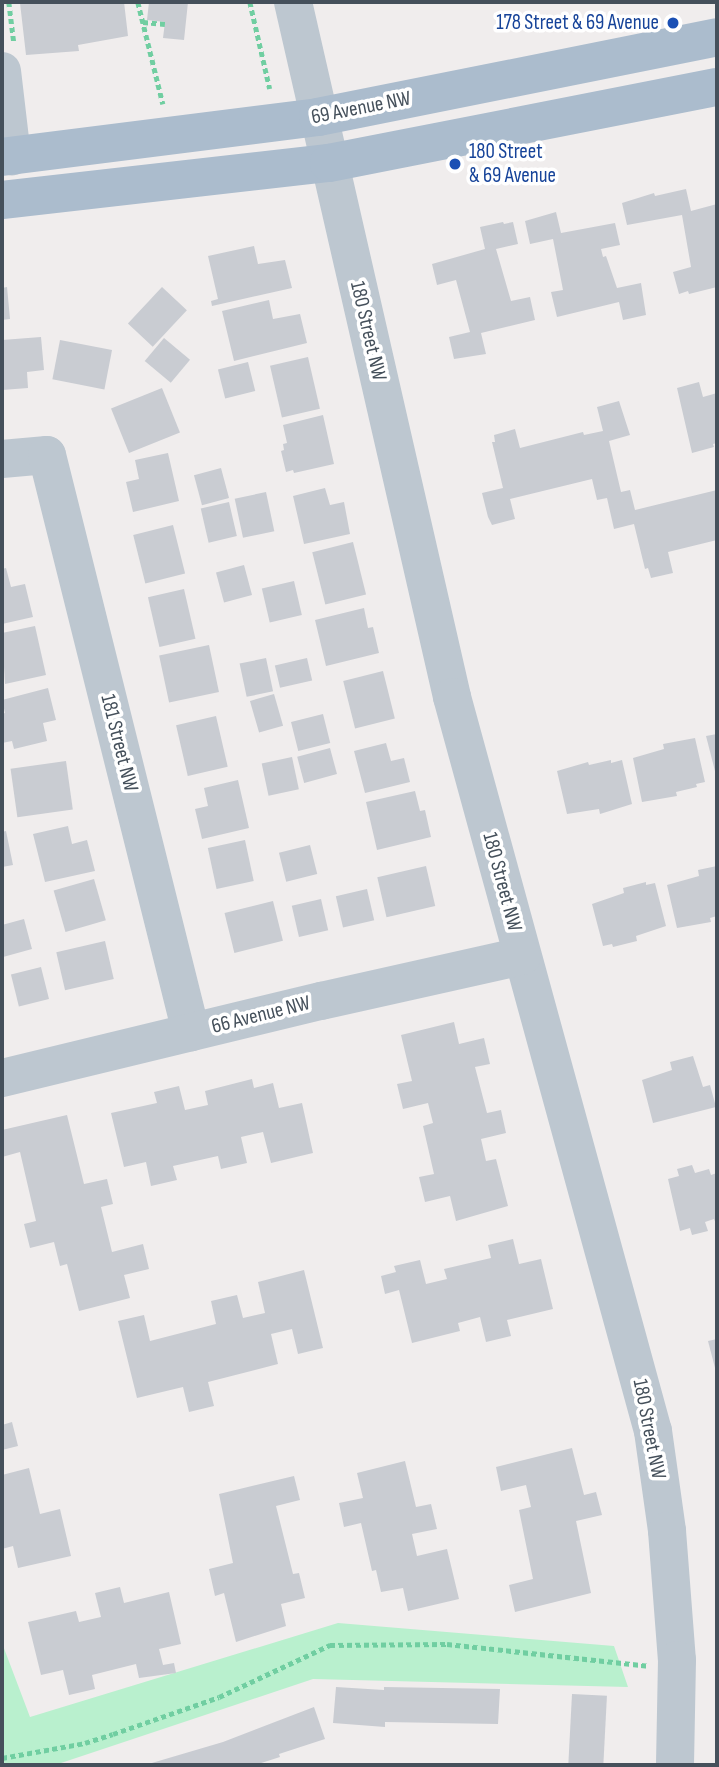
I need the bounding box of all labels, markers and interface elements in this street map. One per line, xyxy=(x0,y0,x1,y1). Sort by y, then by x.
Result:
place label: 178 Street & 69 Avenue xyxy=(496,10,659,36)
marker: 178 Street & 69 Avenue xyxy=(665,15,681,31)
street label: 69 Avenue NW xyxy=(309,86,413,130)
place label: 180 Street & 69 Avenue xyxy=(469,139,556,189)
marker: 180 Street & 69 Avenue xyxy=(447,156,463,172)
street label: 180 Street NW xyxy=(344,279,392,383)
street label: 181 Street NW xyxy=(95,692,143,794)
street label: 180 Street NW xyxy=(477,830,527,934)
street label: 66 Avenue NW xyxy=(209,991,313,1039)
street label: 180 Street NW xyxy=(627,1377,671,1481)

